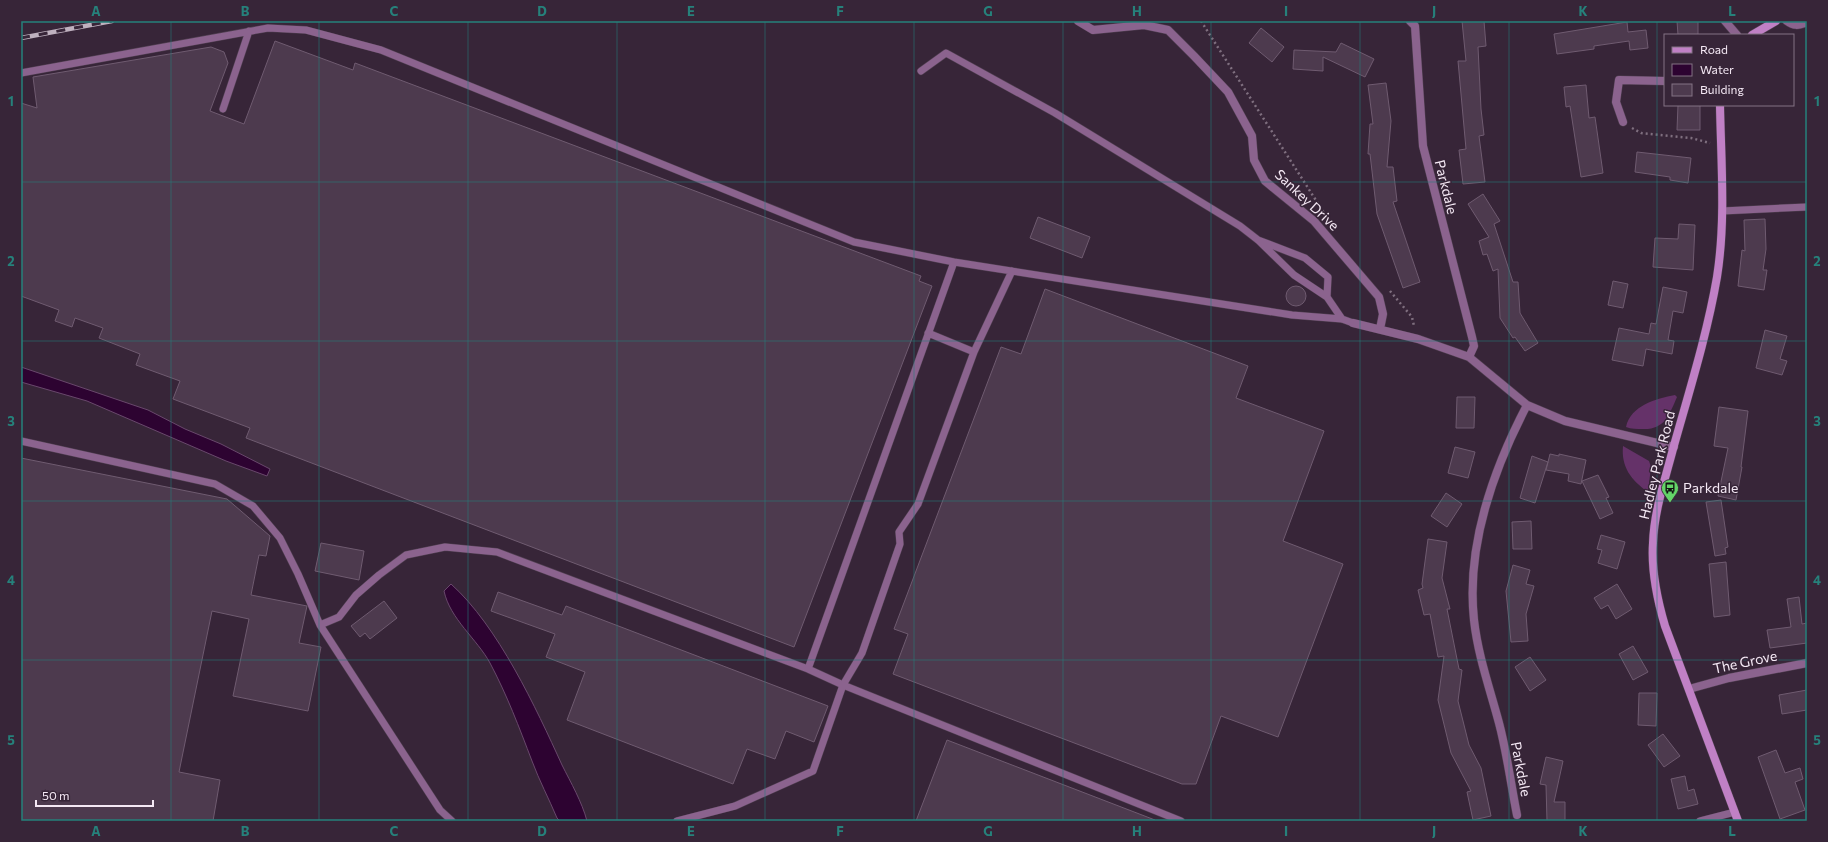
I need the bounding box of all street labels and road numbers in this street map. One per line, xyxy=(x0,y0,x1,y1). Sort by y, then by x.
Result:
street label: Parkdale xyxy=(1432,158,1461,216)
street label: Sankey Drive xyxy=(1272,166,1343,234)
street label: Hadley Park Road xyxy=(1635,409,1678,521)
street label: The Grove xyxy=(1711,646,1779,677)
street label: Parkdale xyxy=(1508,740,1535,798)

